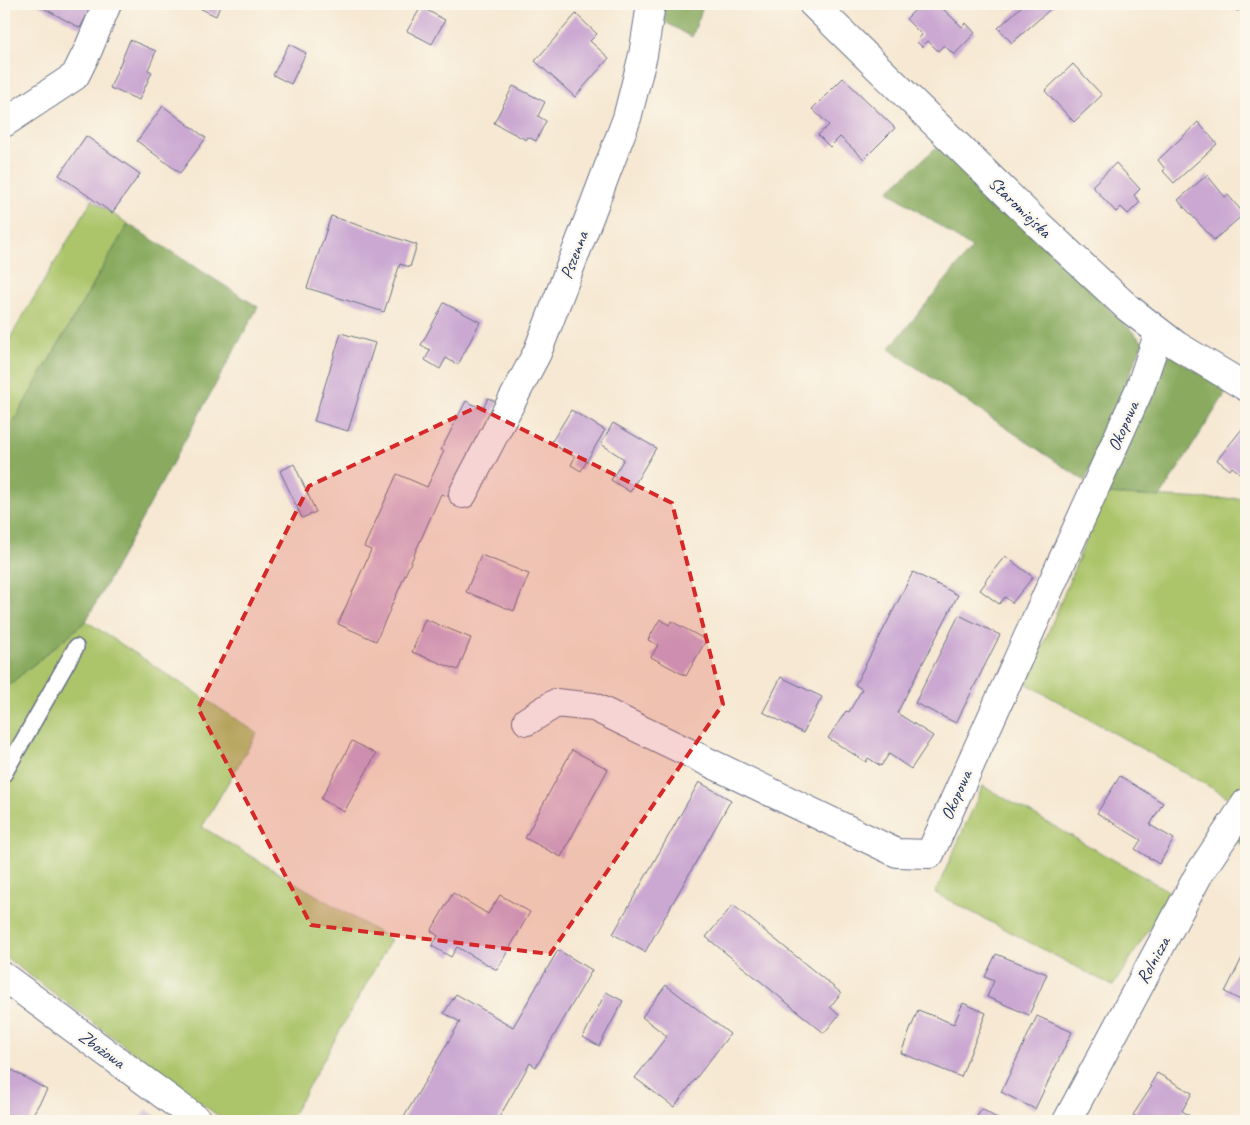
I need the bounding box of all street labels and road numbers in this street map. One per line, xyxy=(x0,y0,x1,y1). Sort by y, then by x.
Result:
street label: Staromiejska xyxy=(984,172,1057,243)
street label: Pszenna xyxy=(555,226,594,282)
street label: Okopowa xyxy=(1102,396,1144,454)
street label: Okopowa xyxy=(935,765,977,823)
street label: Rolnicza xyxy=(1131,931,1176,987)
street label: Zbożowa xyxy=(75,1025,131,1074)

